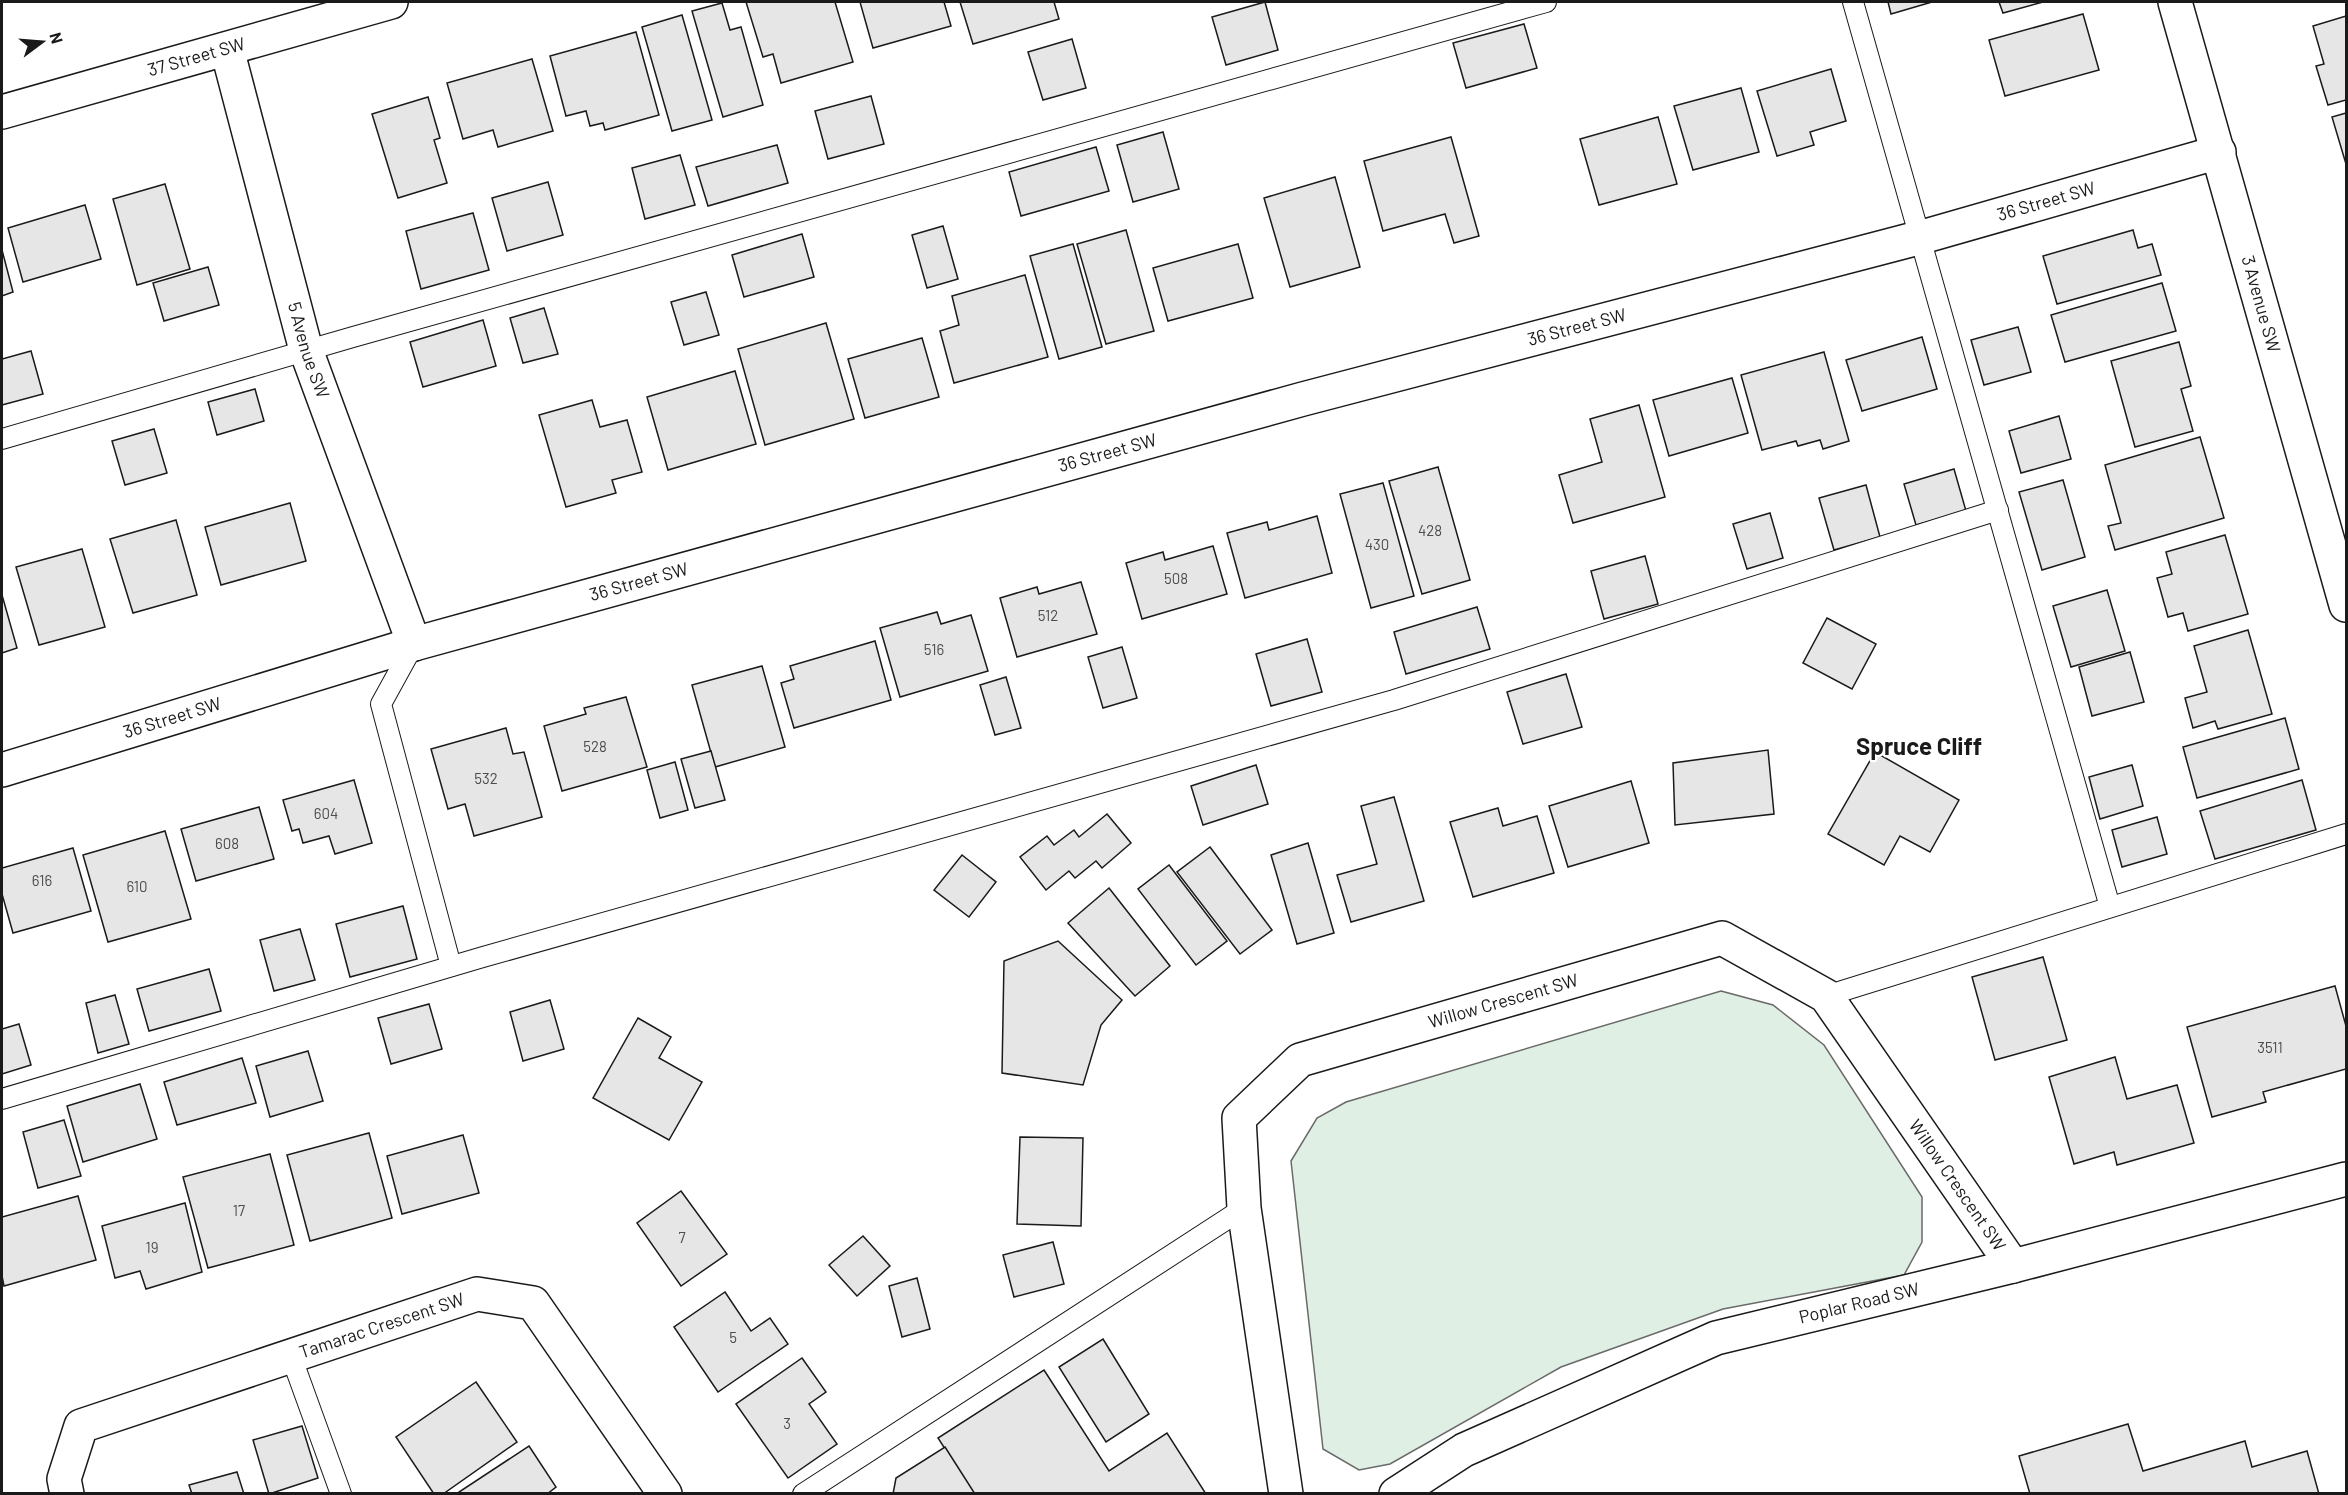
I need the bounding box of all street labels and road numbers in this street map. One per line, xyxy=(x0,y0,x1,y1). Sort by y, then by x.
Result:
street label: 37 Street SW xyxy=(145,32,248,80)
street label: 36 Street SW xyxy=(1994,176,2098,225)
street label: 3 Avenue SW xyxy=(2237,253,2286,355)
street label: 5 Avenue SW xyxy=(284,299,335,401)
street label: 36 Street SW xyxy=(1525,303,1628,350)
street label: 36 Street SW xyxy=(1055,428,1159,476)
street label: 36 Street SW xyxy=(587,557,690,605)
street label: 36 Street SW xyxy=(120,692,224,742)
street label: Willow Crescent SW xyxy=(1425,968,1581,1032)
street label: Willow Crescent SW xyxy=(1905,1115,2011,1255)
street label: Poplar Road SW xyxy=(1796,1277,1921,1328)
street label: Tamarac Crescent SW xyxy=(296,1287,467,1363)

